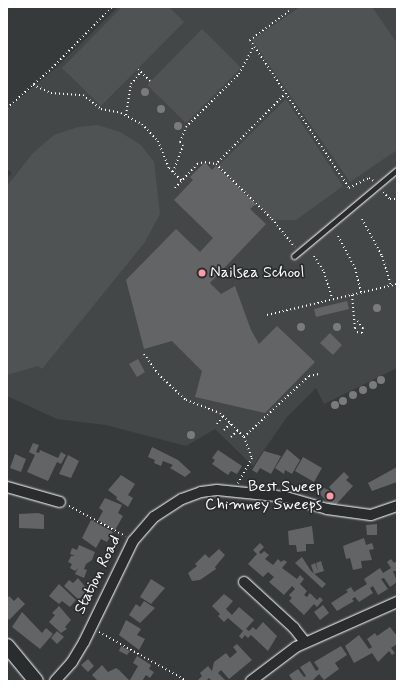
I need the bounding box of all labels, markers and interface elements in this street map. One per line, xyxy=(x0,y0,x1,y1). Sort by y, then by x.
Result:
place label: Nailsea School xyxy=(210,263,304,283)
marker: Nailsea School xyxy=(197,268,207,278)
place label: Best Sweep Chimney Sweeps xyxy=(206,477,322,515)
marker: Best Sweep Chimney Sweeps xyxy=(325,491,335,501)
street label: Station Road xyxy=(71,533,125,617)

